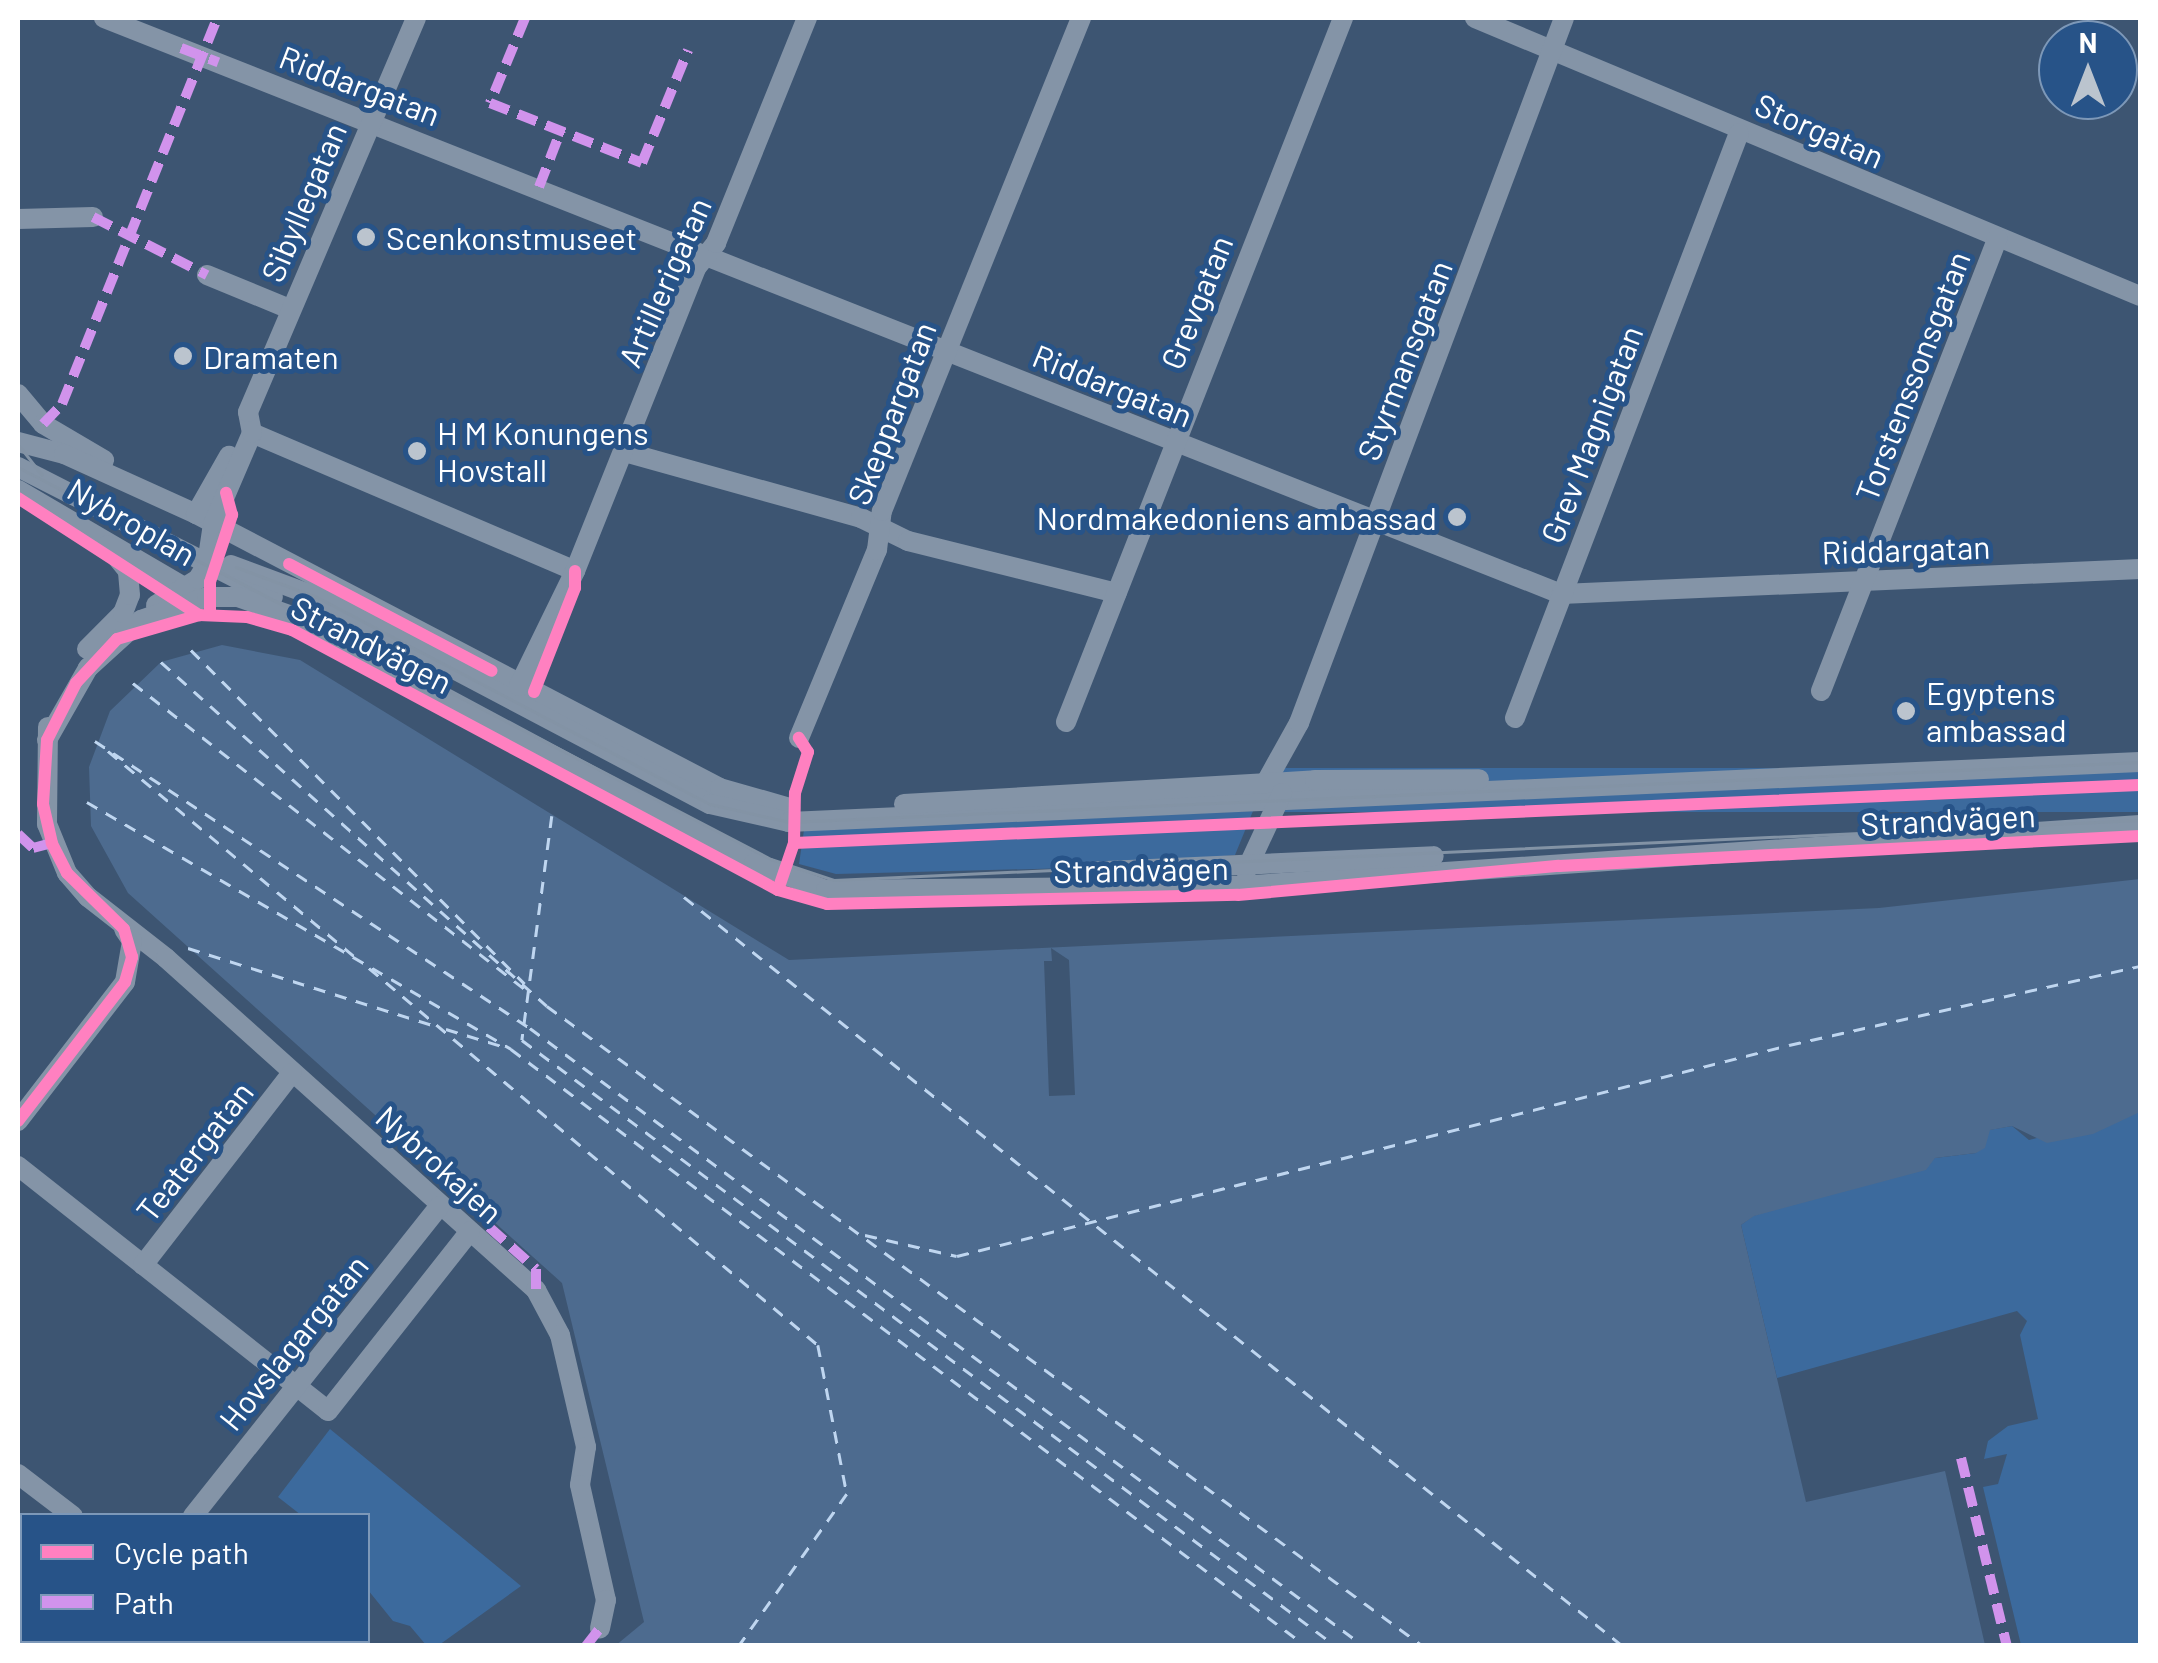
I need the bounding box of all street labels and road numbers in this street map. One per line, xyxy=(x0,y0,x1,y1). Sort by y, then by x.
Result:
street label: Riddargatan xyxy=(274,37,446,133)
street label: Storgatan xyxy=(1750,85,1890,175)
street label: Sibyllegatan xyxy=(252,117,354,287)
street label: Artillerigatan xyxy=(610,191,718,373)
street label: Grevgatan xyxy=(1152,230,1240,374)
street label: Torstenssonsgatan xyxy=(1847,246,1977,506)
street label: Styrmansgatan xyxy=(1348,255,1460,465)
street label: Skeppargatan xyxy=(839,316,943,510)
street label: Grev Magnigatan xyxy=(1532,320,1650,548)
street label: Riddargatan xyxy=(1028,336,1198,434)
street label: Nybroplan xyxy=(61,469,203,573)
street label: Riddargatan xyxy=(1821,527,1991,571)
street label: Strandvägen xyxy=(285,587,459,701)
street label: Strandvägen xyxy=(1859,795,2037,843)
street label: Strandvägen xyxy=(1053,848,1229,890)
street label: Teatergatan xyxy=(127,1073,261,1229)
street label: Nybrokajen xyxy=(369,1097,511,1231)
street label: Hovslagargatan xyxy=(211,1247,375,1437)

